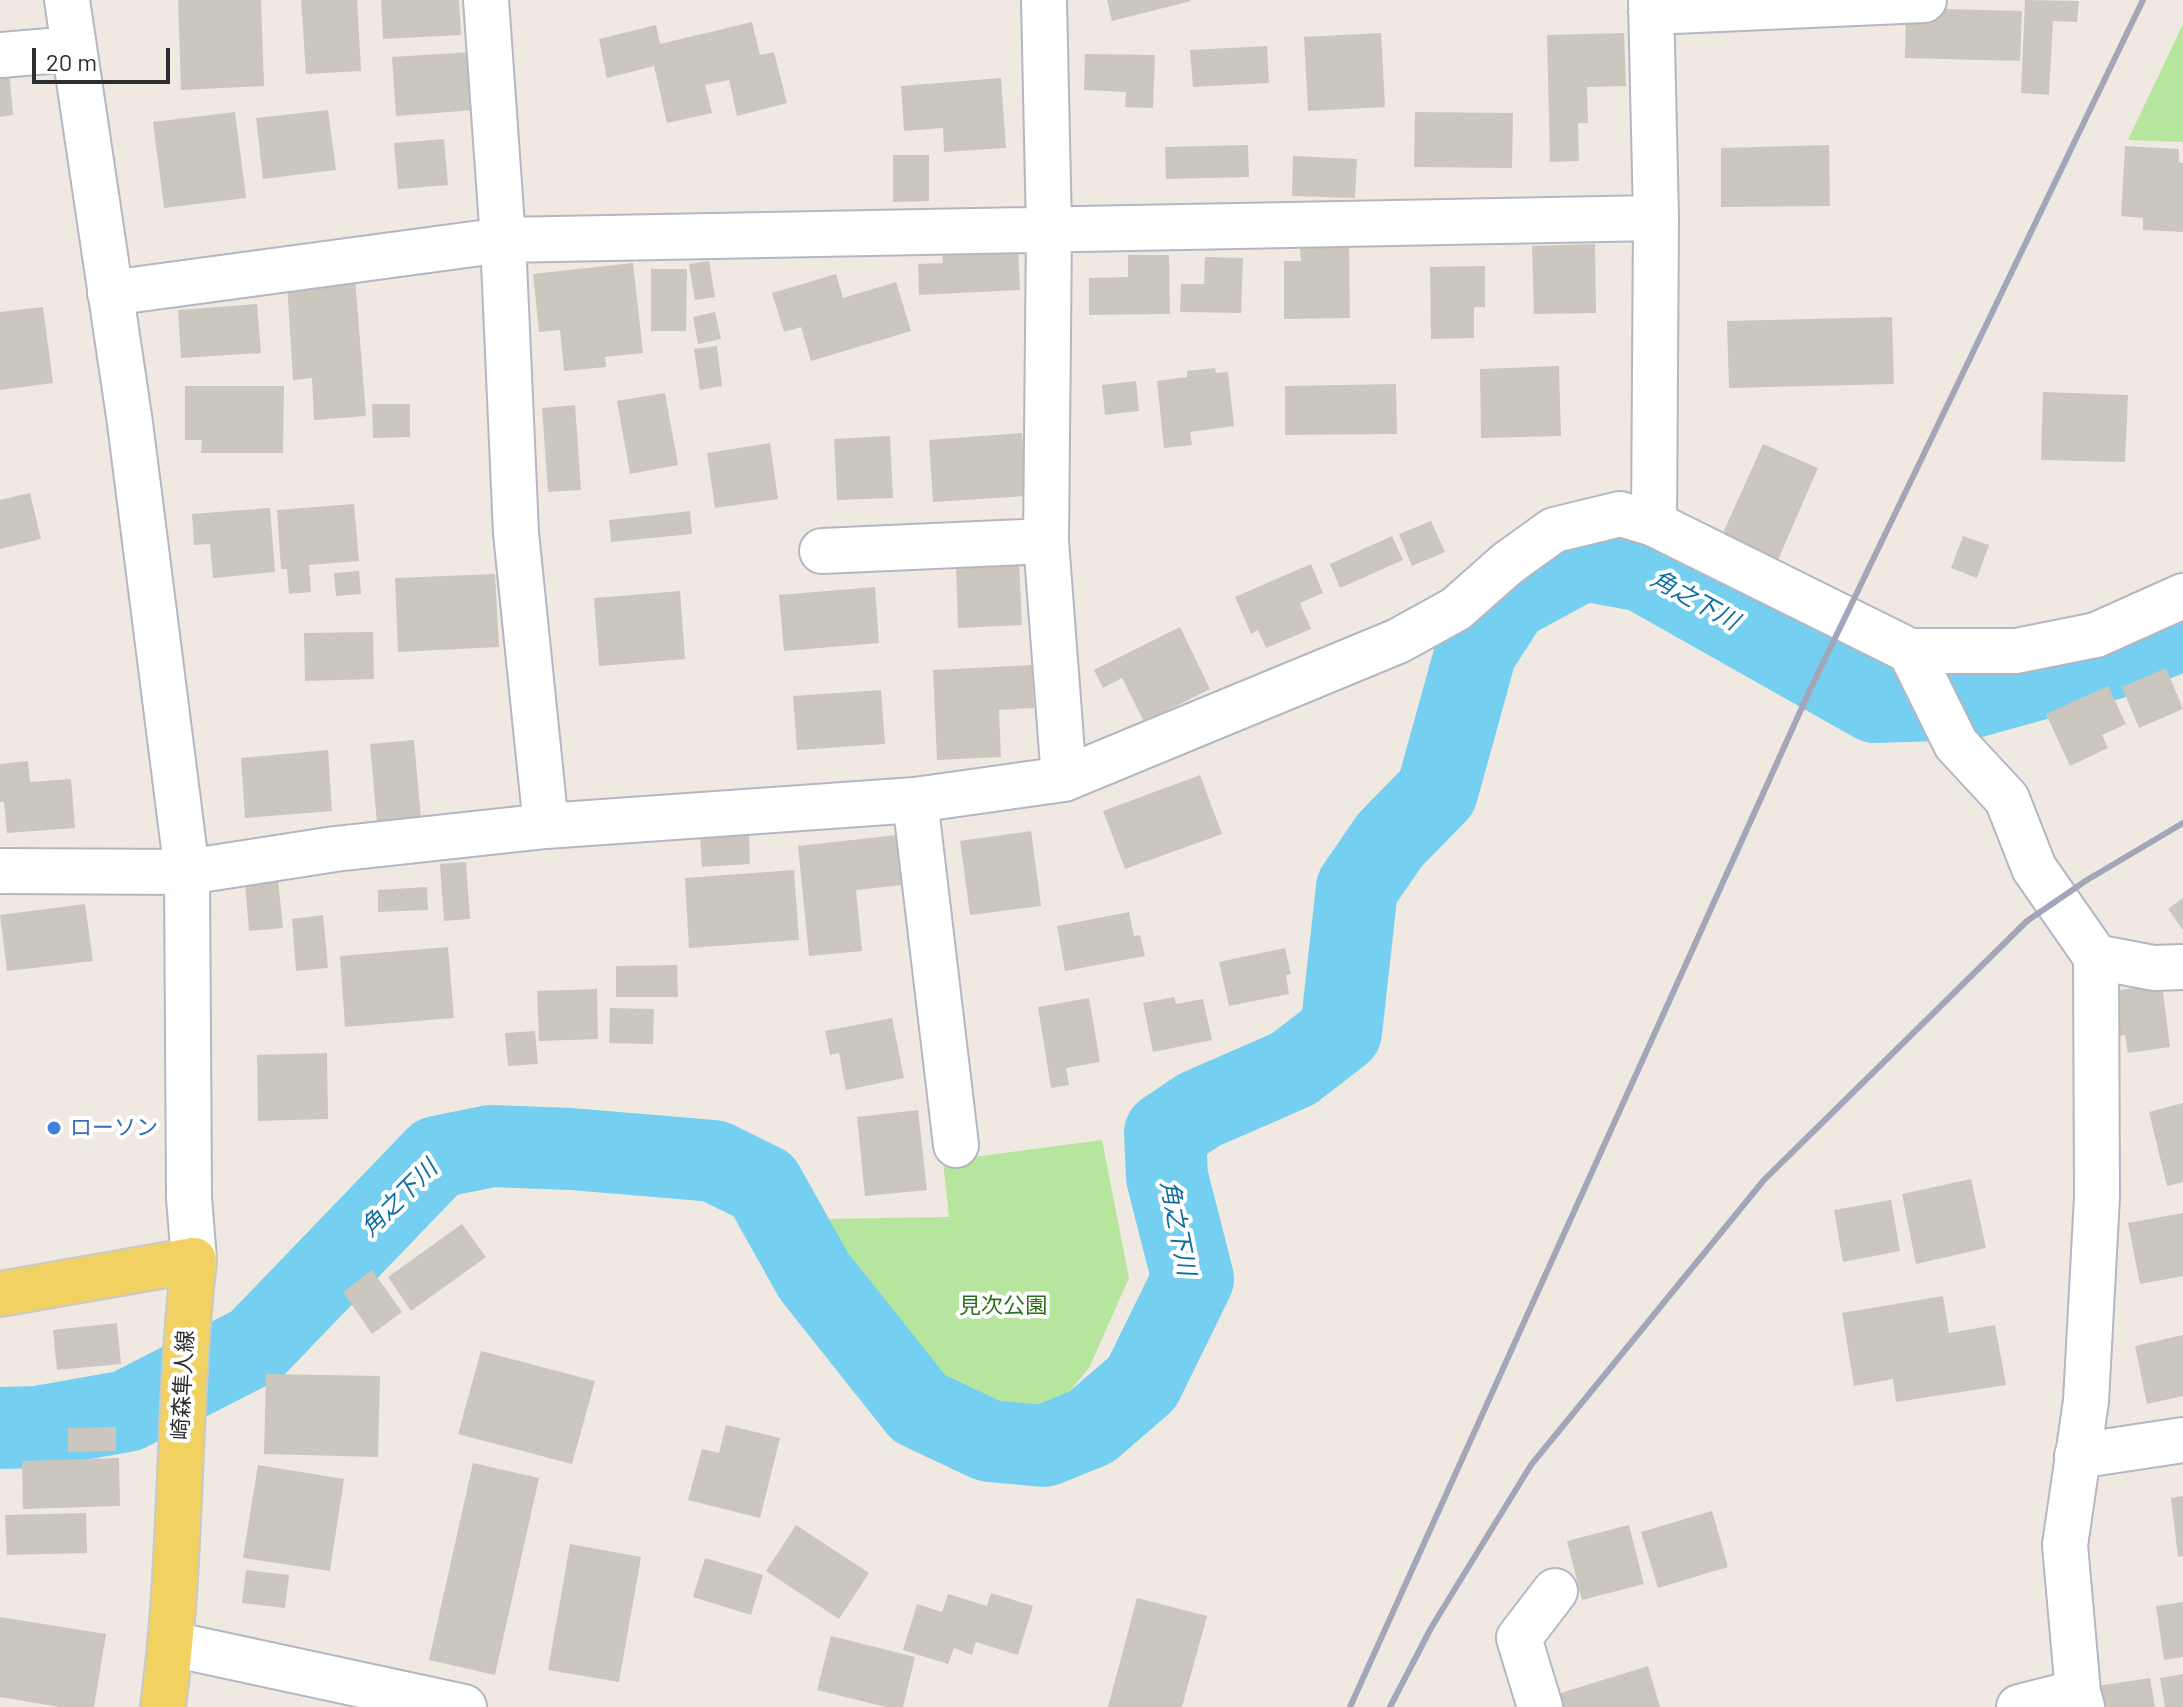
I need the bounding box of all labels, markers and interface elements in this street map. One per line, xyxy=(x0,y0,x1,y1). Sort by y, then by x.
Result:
scale bar xyxy=(36,32,174,82)
text: 20 m xyxy=(46,47,97,76)
water label: 角之下川 xyxy=(1646,564,1744,636)
place label: ローソン xyxy=(70,1115,158,1141)
marker: ローソン xyxy=(45,1119,63,1137)
water label: 角之下川 xyxy=(355,1154,443,1242)
water label: 角之下川 xyxy=(1155,1178,1201,1278)
park label: 見次公園 xyxy=(959,1293,1047,1319)
street label: 崎森隼人線 xyxy=(167,1329,199,1441)

